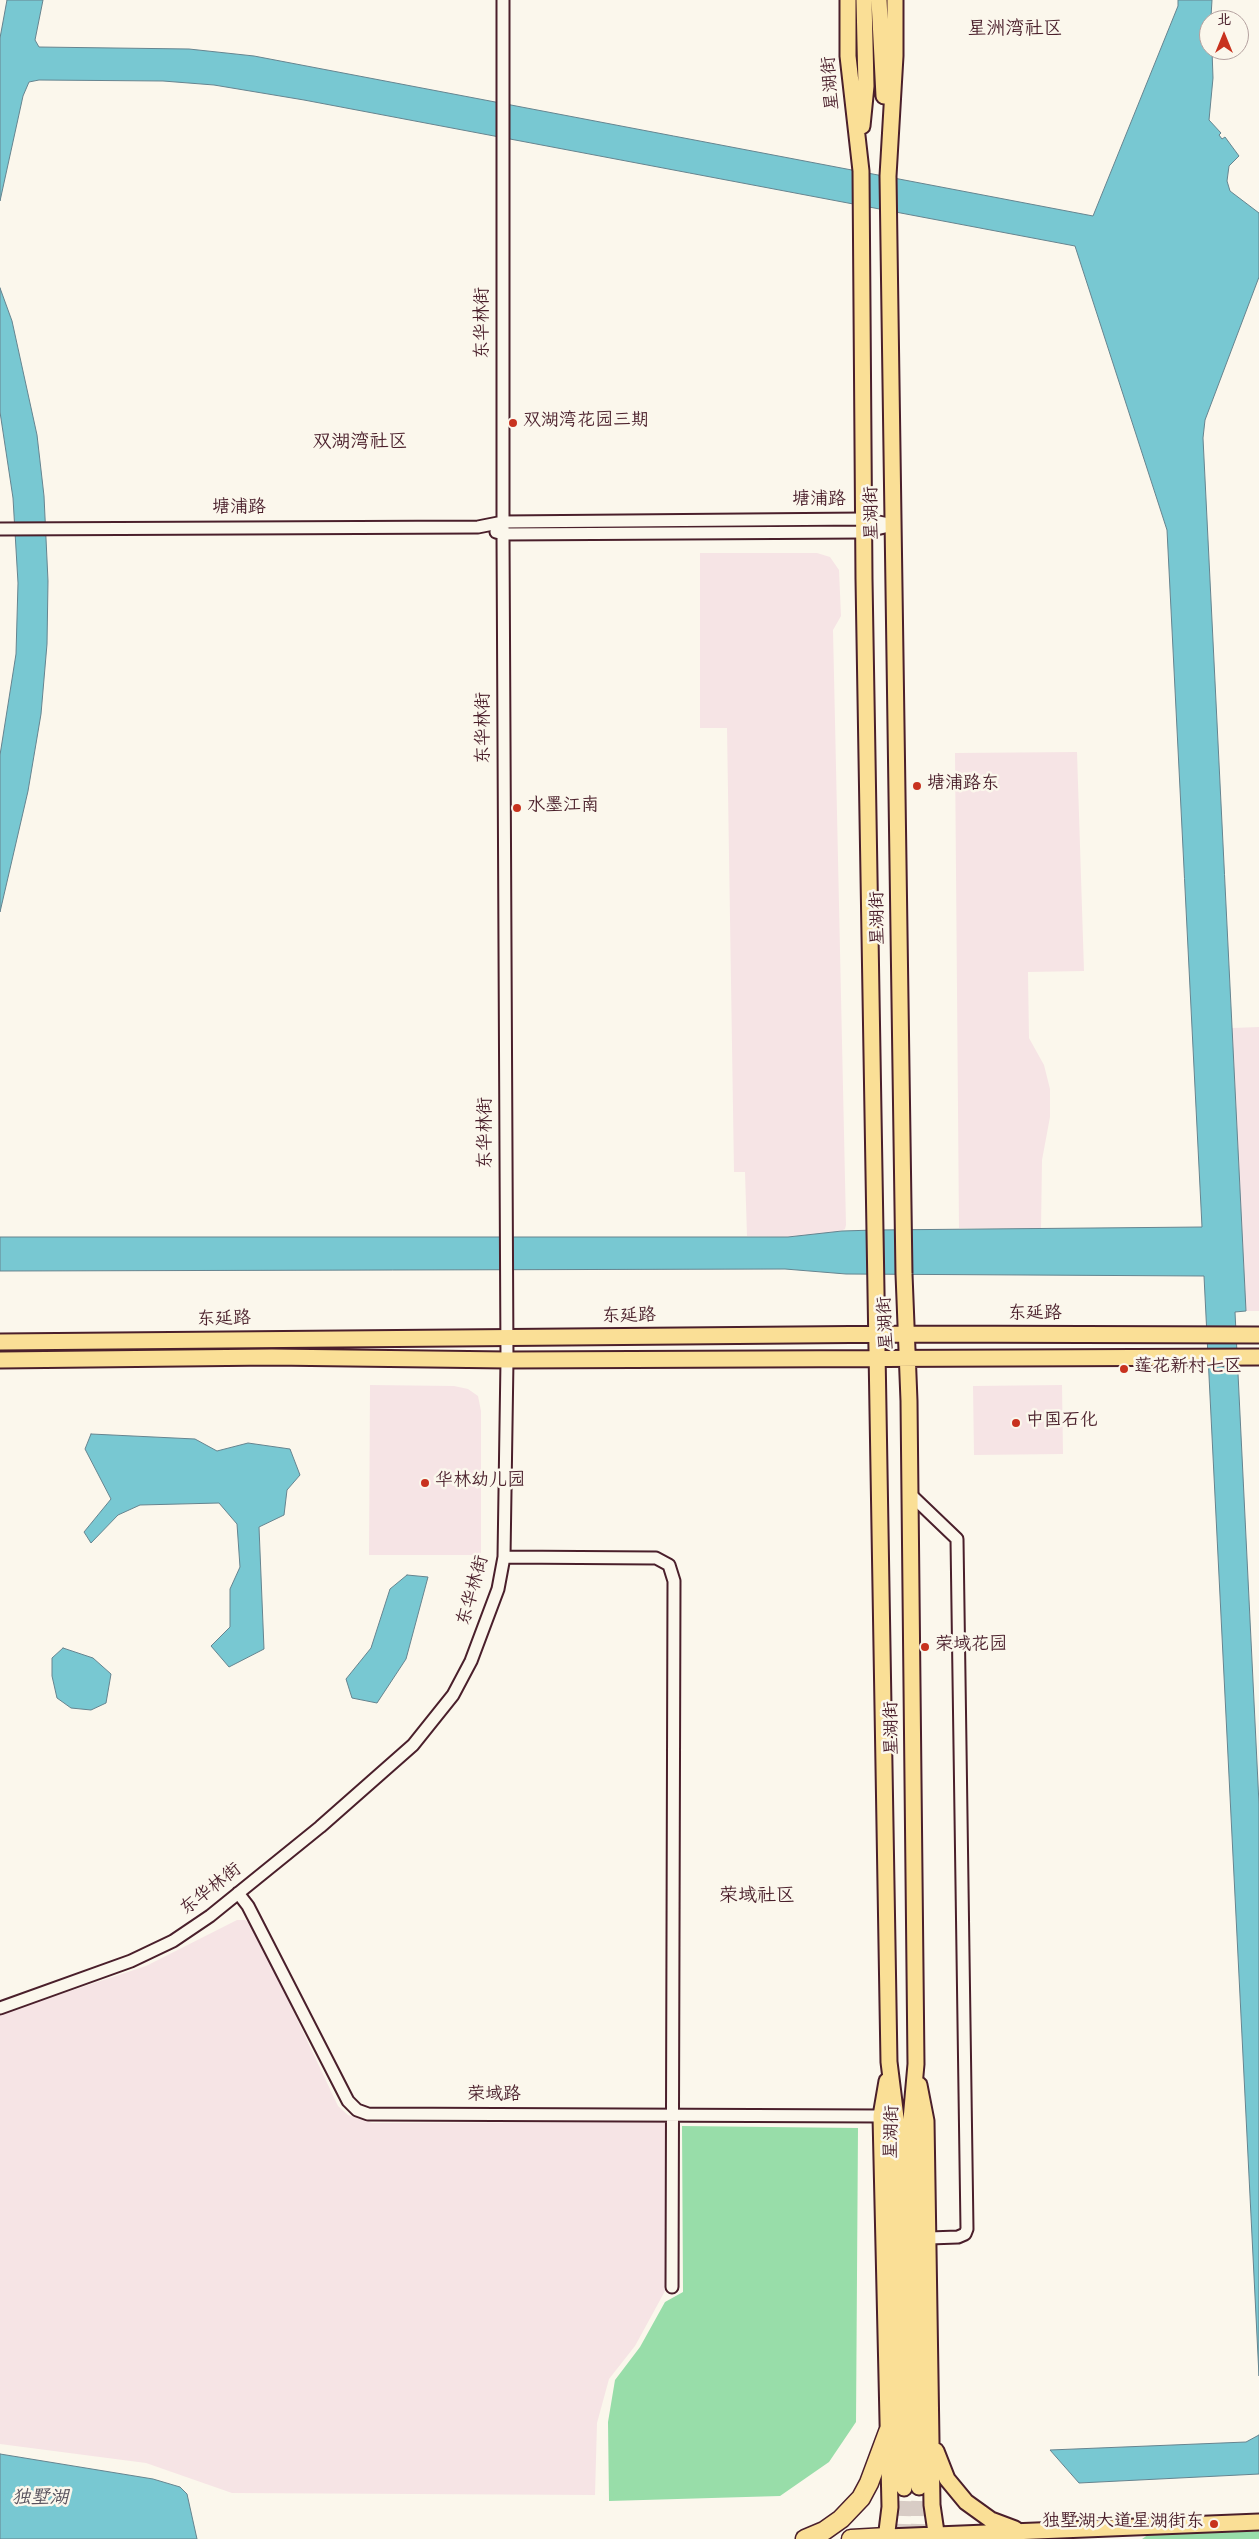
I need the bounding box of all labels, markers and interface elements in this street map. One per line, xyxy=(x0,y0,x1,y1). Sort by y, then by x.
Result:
north arrow xyxy=(1199,10,1249,60)
text: 北 xyxy=(1217,11,1231,31)
district label: 星洲湾社区 xyxy=(968,20,1062,42)
street label: 星湖街 xyxy=(820,55,846,111)
street label: 东华林街 xyxy=(474,287,496,359)
place label: 双湖湾花园三期 xyxy=(523,412,649,434)
marker: 双湖湾花园三期 xyxy=(507,417,519,429)
district label: 双湖湾社区 xyxy=(313,433,407,455)
street label: 星湖街 xyxy=(863,486,885,540)
street label: 塘浦路 xyxy=(792,491,846,513)
street label: 塘浦路 xyxy=(212,499,266,521)
street label: 东华林街 xyxy=(475,692,497,764)
place label: 塘浦路东 xyxy=(927,775,999,797)
marker: 塘浦路东 xyxy=(911,780,923,792)
place label: 水墨江南 xyxy=(527,797,599,819)
marker: 水墨江南 xyxy=(511,802,523,814)
street label: 星湖街 xyxy=(869,891,891,945)
street label: 东华林街 xyxy=(477,1097,499,1169)
street label: 星湖街 xyxy=(876,1295,900,1351)
street label: 东延路 xyxy=(1008,1305,1062,1327)
street label: 东延路 xyxy=(602,1307,656,1329)
street label: 东延路 xyxy=(197,1310,251,1332)
place label: 莲花新村七区 xyxy=(1134,1358,1242,1380)
marker: 莲花新村七区 xyxy=(1118,1363,1130,1375)
place label: 中国石化 xyxy=(1026,1412,1098,1434)
marker: 中国石化 xyxy=(1010,1417,1022,1429)
place label: 华林幼儿园 xyxy=(435,1472,525,1494)
marker: 华林幼儿园 xyxy=(419,1477,431,1489)
street label: 东华林街 xyxy=(455,1553,495,1629)
place label: 荣域花园 xyxy=(935,1636,1007,1658)
marker: 荣域花园 xyxy=(919,1641,931,1653)
street label: 星湖街 xyxy=(883,1701,905,1755)
street label: 东华林街 xyxy=(177,1860,247,1922)
district label: 荣域社区 xyxy=(719,1887,795,1909)
street label: 荣域路 xyxy=(467,2086,521,2108)
street label: 星湖街 xyxy=(883,2105,905,2159)
water label: 独墅湖 xyxy=(12,2489,68,2511)
place label: 独墅湖大道星湖街东 xyxy=(1042,2513,1204,2535)
marker: 独墅湖大道星湖街东 xyxy=(1208,2518,1220,2530)

